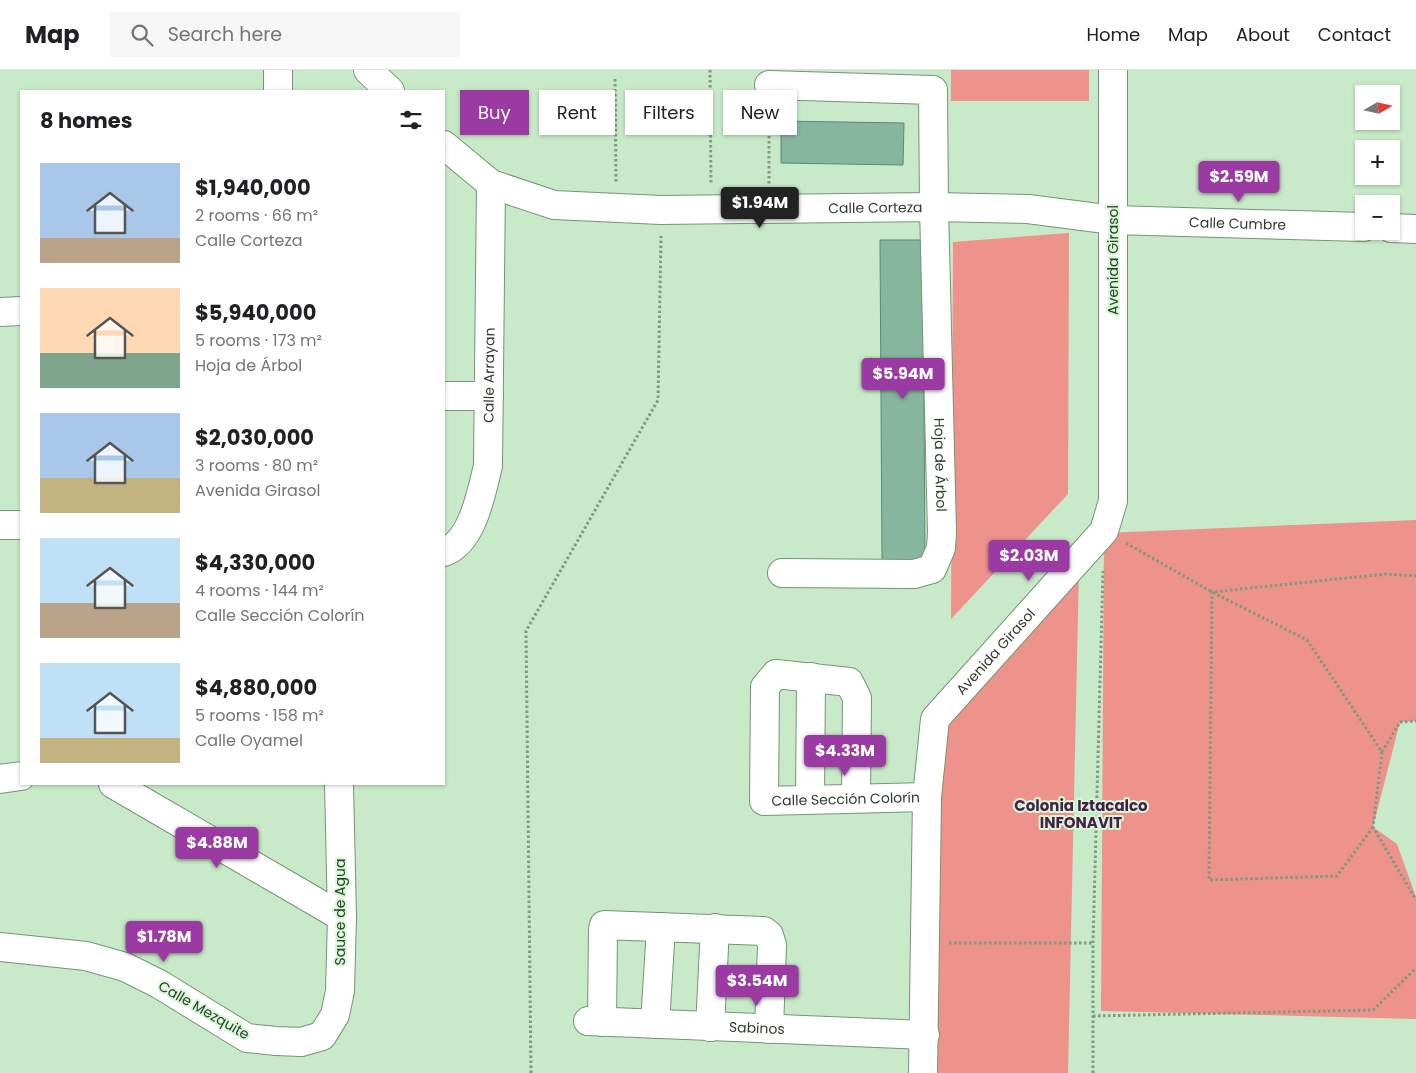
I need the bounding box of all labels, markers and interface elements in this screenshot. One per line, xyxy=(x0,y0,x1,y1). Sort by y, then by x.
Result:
search box xyxy=(110,12,460,57)
text: Map xyxy=(25,18,80,51)
icon: search xyxy=(128,21,156,49)
text: Search here xyxy=(168,21,282,48)
text: Home xyxy=(1086,22,1140,47)
text: Map xyxy=(1168,22,1208,47)
text: About xyxy=(1236,22,1290,47)
text: Contact xyxy=(1318,22,1391,47)
north arrow xyxy=(1355,85,1400,130)
map controls xyxy=(1355,85,1400,240)
chip: Buy xyxy=(460,90,529,135)
chip: Rent xyxy=(539,90,615,135)
chip: Filters xyxy=(625,90,713,135)
chip: New xyxy=(723,90,797,135)
text: 8 homes xyxy=(40,106,132,135)
icon: filters xyxy=(397,106,425,134)
button: + xyxy=(1355,140,1400,185)
pin: $2.59M xyxy=(1198,160,1280,203)
text: $2.59M xyxy=(1209,165,1269,188)
text: $1,940,000 xyxy=(195,173,311,202)
icon: home xyxy=(80,183,140,243)
pin: $1.94M xyxy=(719,186,801,229)
text: $1.94M xyxy=(732,191,788,214)
button: − xyxy=(1355,195,1400,240)
street label: Calle Corteza xyxy=(828,197,923,218)
text: 2 rooms · 66 m² xyxy=(195,204,318,227)
street label: Avenida Girasol xyxy=(1103,205,1123,315)
street label: Calle Cumbre xyxy=(1189,212,1287,235)
text: Calle Corteza xyxy=(195,229,303,252)
text: $5,940,000 xyxy=(195,298,316,327)
icon: home xyxy=(80,308,140,368)
street label: Calle Arrayan xyxy=(478,327,499,423)
text: 5 rooms · 173 m² xyxy=(195,329,322,352)
text: Hoja de Árbol xyxy=(195,354,302,377)
pin: $5.94M xyxy=(862,358,944,400)
text: $5.94M xyxy=(873,362,933,385)
street label: Hoja de Árbol xyxy=(929,418,951,512)
text: $2,030,000 xyxy=(195,423,314,452)
icon: home xyxy=(80,433,140,493)
text: 3 rooms · 80 m² xyxy=(195,454,318,477)
text: Avenida Girasol xyxy=(195,479,320,502)
pin: $2.03M xyxy=(988,540,1070,582)
text: $2.03M xyxy=(1000,544,1058,567)
text: $4,330,000 xyxy=(195,548,315,577)
icon: home xyxy=(80,558,140,618)
text: 4 rooms · 144 m² xyxy=(195,579,324,602)
text: Calle Sección Colorín xyxy=(195,604,365,627)
street label: Avenida Girasol xyxy=(951,604,1040,699)
text: $4,880,000 xyxy=(195,673,317,702)
icon: home xyxy=(80,683,140,743)
text: 5 rooms · 158 m² xyxy=(195,704,324,727)
text: Calle Oyamel xyxy=(195,729,303,752)
pin: $4.33M xyxy=(804,734,886,777)
text: $4.33M xyxy=(815,739,875,762)
street label: Calle Sección Colorín xyxy=(771,787,920,811)
district label: Colonia Iztacalco INFONAVIT xyxy=(1014,795,1148,833)
pin: $4.88M xyxy=(176,826,258,869)
text: $4.88M xyxy=(186,831,248,854)
street label: Sauce de Agua xyxy=(330,859,350,965)
pin: $1.78M xyxy=(123,920,205,963)
text: $1.78M xyxy=(137,925,191,948)
pin: $3.54M xyxy=(716,964,798,1007)
text: $3.54M xyxy=(727,969,787,992)
street label: Calle Mezquite xyxy=(155,976,254,1044)
street label: Sabinos xyxy=(729,1017,785,1039)

